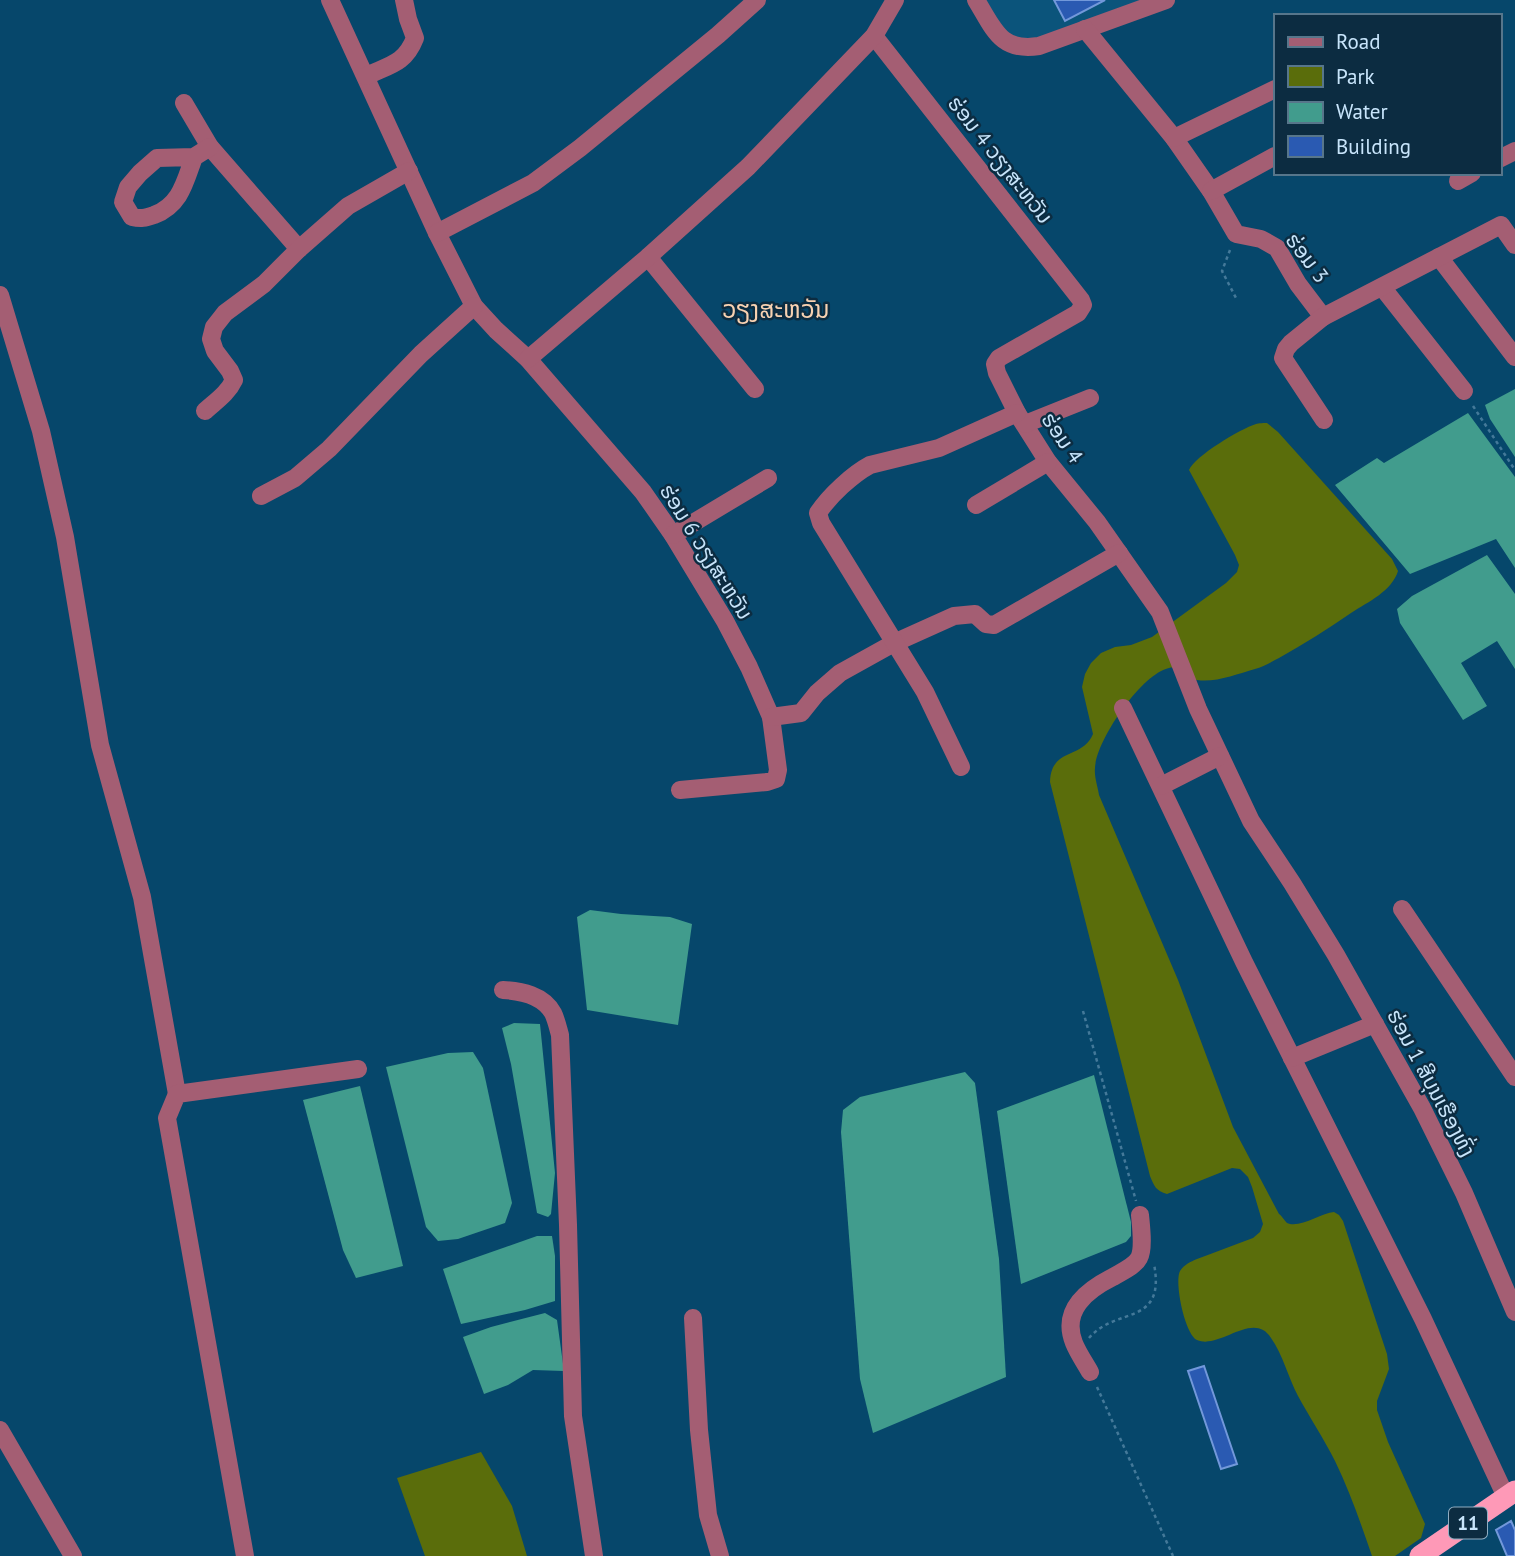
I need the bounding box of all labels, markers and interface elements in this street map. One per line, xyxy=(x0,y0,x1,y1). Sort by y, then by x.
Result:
legend xyxy=(1274,14,1501,175)
text: Road xyxy=(1336,28,1380,55)
text: Park xyxy=(1336,63,1375,90)
street label: ຮ່ອມ 4 ວຽງສະຫວັນ xyxy=(942,90,1059,229)
text: Water xyxy=(1336,98,1388,125)
text: Building xyxy=(1336,133,1411,160)
street label: ຮ່ອມ 3 xyxy=(1280,227,1335,288)
district label: ວຽງສະຫວັນ xyxy=(722,294,830,325)
street label: ຮ່ອມ 4 xyxy=(1036,407,1089,468)
street label: ຮ່ອມ 6 ວຽງສະຫວັນ xyxy=(654,479,759,625)
street label: ຮ່ອມ 1 ສີບຸນເຮືອງທົ່ງ xyxy=(1380,1004,1482,1162)
road number: 11 xyxy=(1449,1508,1487,1539)

